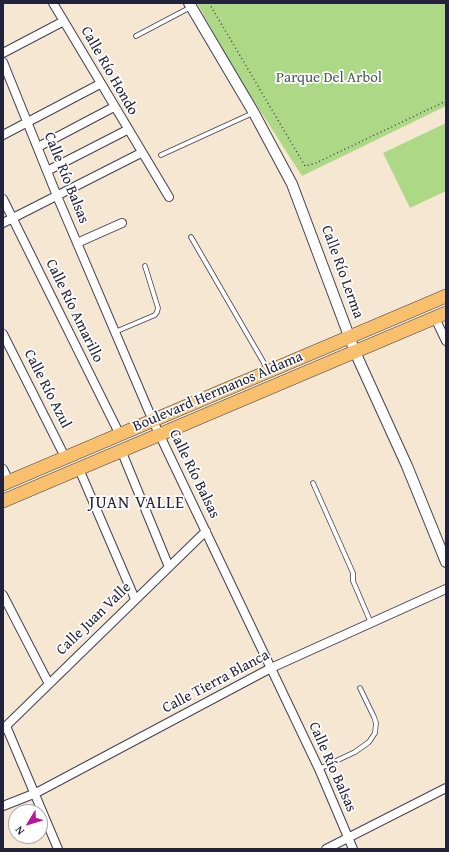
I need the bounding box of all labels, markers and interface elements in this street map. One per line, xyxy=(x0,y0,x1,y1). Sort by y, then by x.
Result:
street label: Calle Río Hondo xyxy=(76,23,142,119)
park label: Parque Del Arbol xyxy=(276,69,382,87)
street label: Calle Río Balsas xyxy=(40,130,92,226)
street label: Calle Río Lerma xyxy=(317,223,367,321)
street label: Calle Río Amarillo xyxy=(41,256,107,366)
street label: Calle Río Azul xyxy=(20,347,74,431)
street label: Boulevard Hermanos Aldama xyxy=(130,348,306,436)
street label: Calle Río Balsas xyxy=(165,427,223,521)
district label: JUAN VALLE xyxy=(89,494,185,514)
street label: Calle Juan Valle xyxy=(53,579,135,659)
street label: Calle Tierra Blanca xyxy=(160,646,272,718)
street label: Calle Río Balsas xyxy=(304,719,360,815)
north arrow xyxy=(8,804,48,844)
text: N xyxy=(11,823,28,839)

